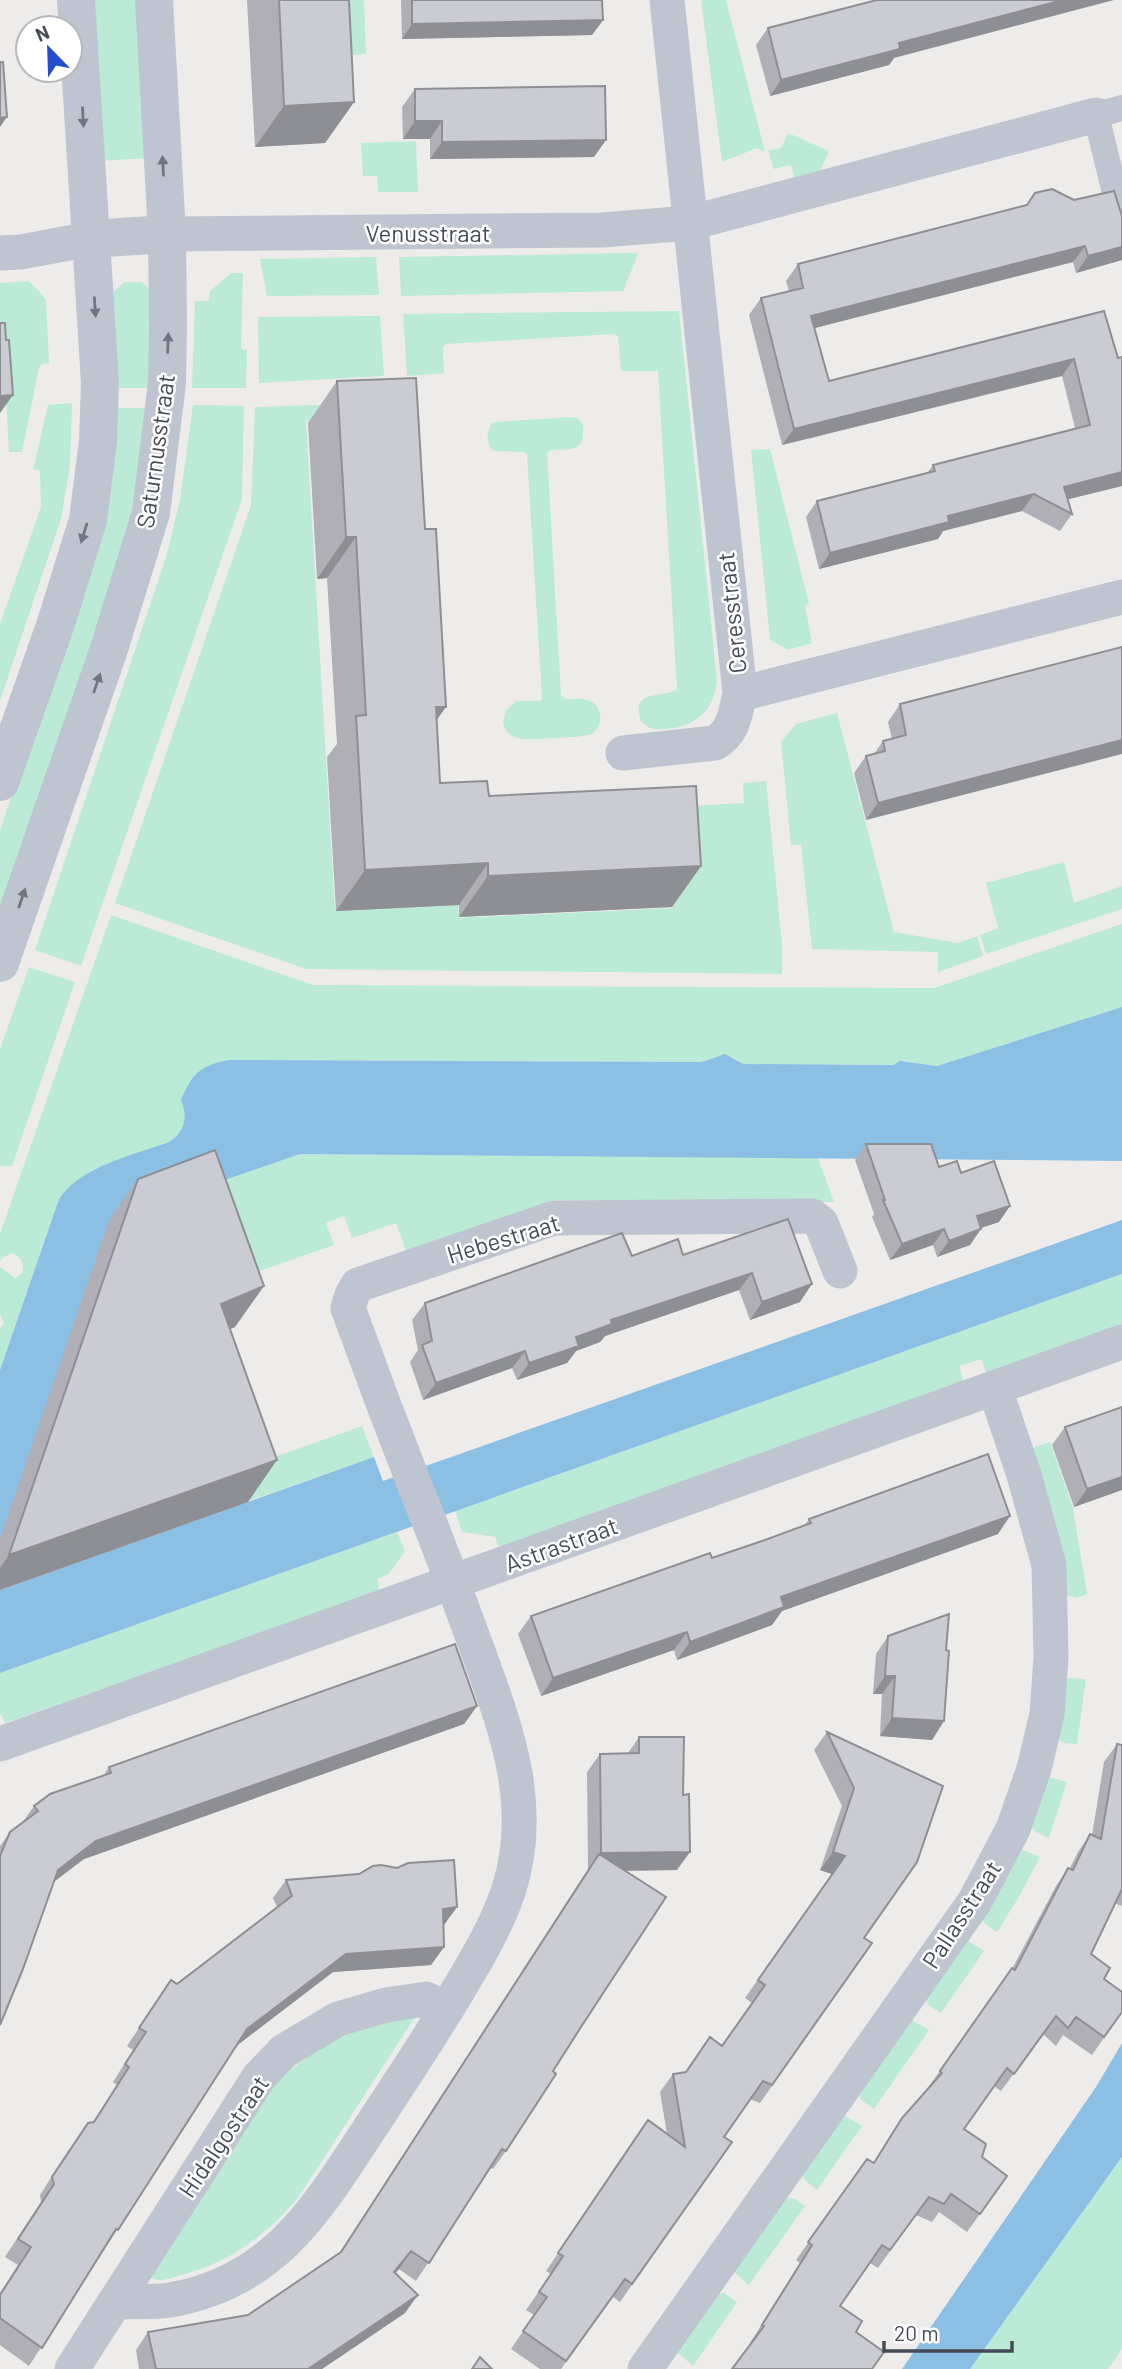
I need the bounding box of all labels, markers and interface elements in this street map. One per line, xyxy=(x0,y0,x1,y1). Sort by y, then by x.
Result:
north arrow xyxy=(14,14,84,84)
text: N xyxy=(32,20,52,46)
one-way arrow xyxy=(78,106,89,128)
one-way arrow xyxy=(157,154,168,176)
street label: Venusstraat xyxy=(366,218,490,247)
one-way arrow xyxy=(89,296,100,318)
one-way arrow xyxy=(162,331,173,353)
street label: Saturnusstraat xyxy=(130,372,180,530)
one-way arrow xyxy=(78,523,88,544)
street label: Ceresstraat xyxy=(710,551,752,675)
one-way arrow xyxy=(92,673,103,694)
one-way arrow xyxy=(17,888,28,909)
street label: Hebestraat xyxy=(443,1207,563,1269)
street label: Astrastraat xyxy=(501,1510,621,1578)
street label: Pallasstraat xyxy=(915,1855,1007,1973)
street label: Hidalgostraat xyxy=(172,2070,274,2202)
scale bar xyxy=(884,2310,1012,2354)
text: 20 m xyxy=(894,2320,939,2345)

